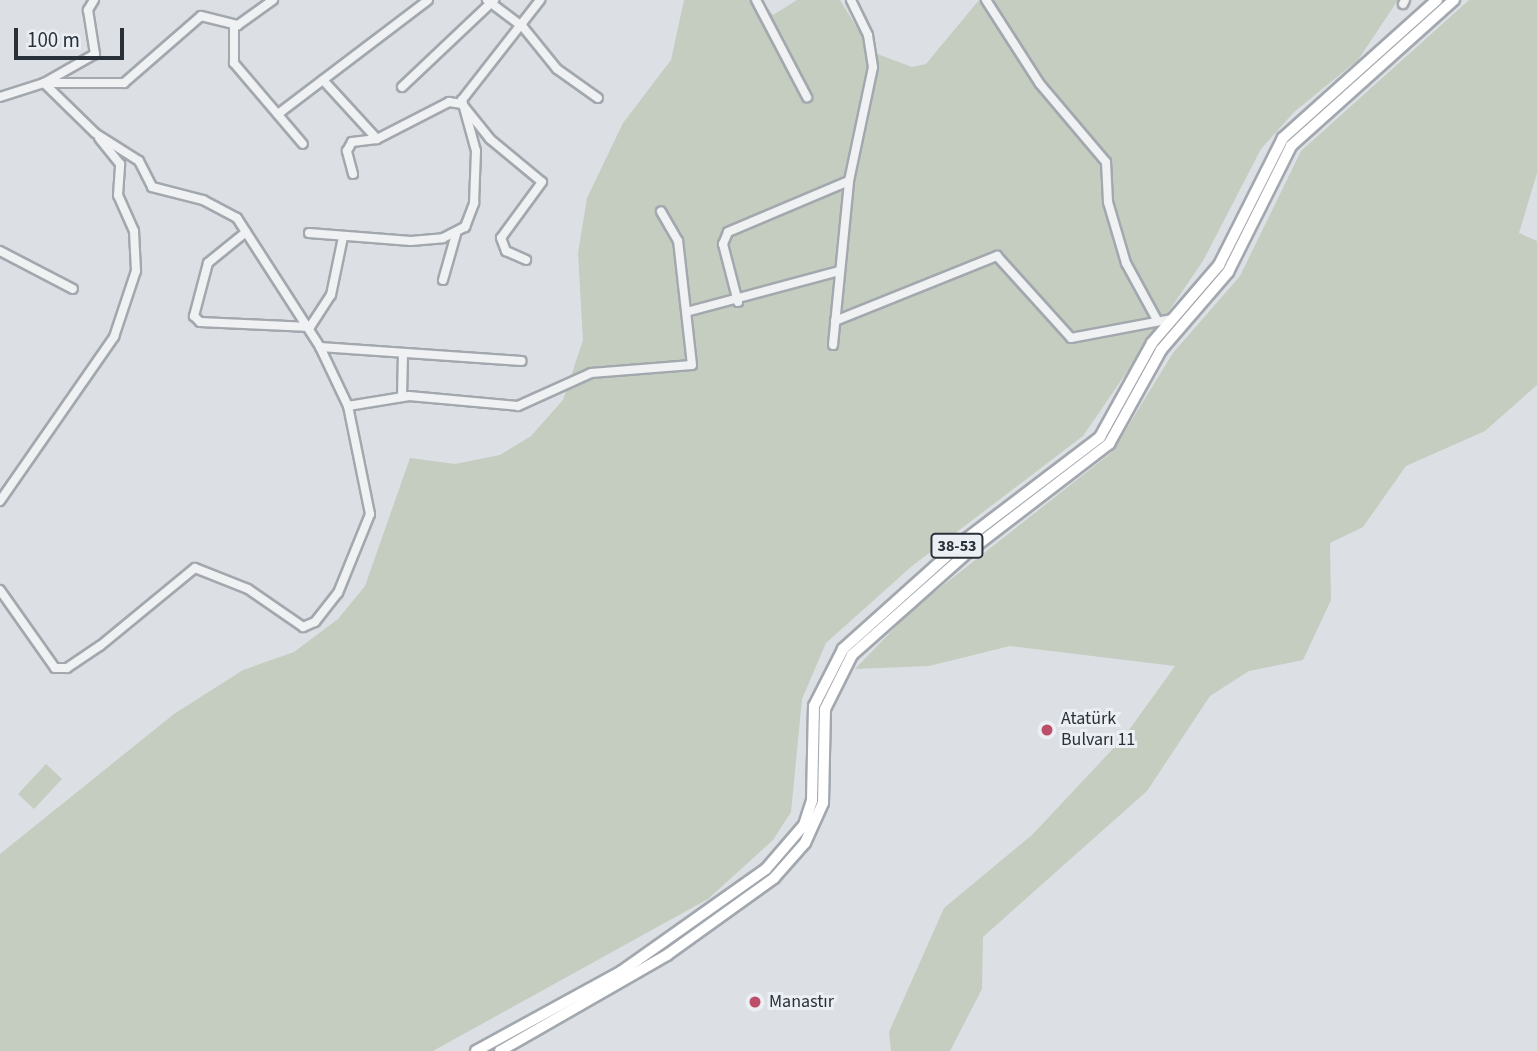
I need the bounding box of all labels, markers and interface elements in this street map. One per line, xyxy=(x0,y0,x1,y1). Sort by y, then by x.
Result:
scale bar xyxy=(18,14,128,58)
text: 100 m xyxy=(27,25,80,55)
road number: 38-53 xyxy=(929,534,985,558)
place label: Atatürk Bulvarı 11 xyxy=(1061,709,1135,752)
marker: Atatürk Bulvarı 11 xyxy=(1039,722,1055,738)
place label: Manastır xyxy=(769,991,834,1013)
marker: Manastır xyxy=(747,994,763,1010)

